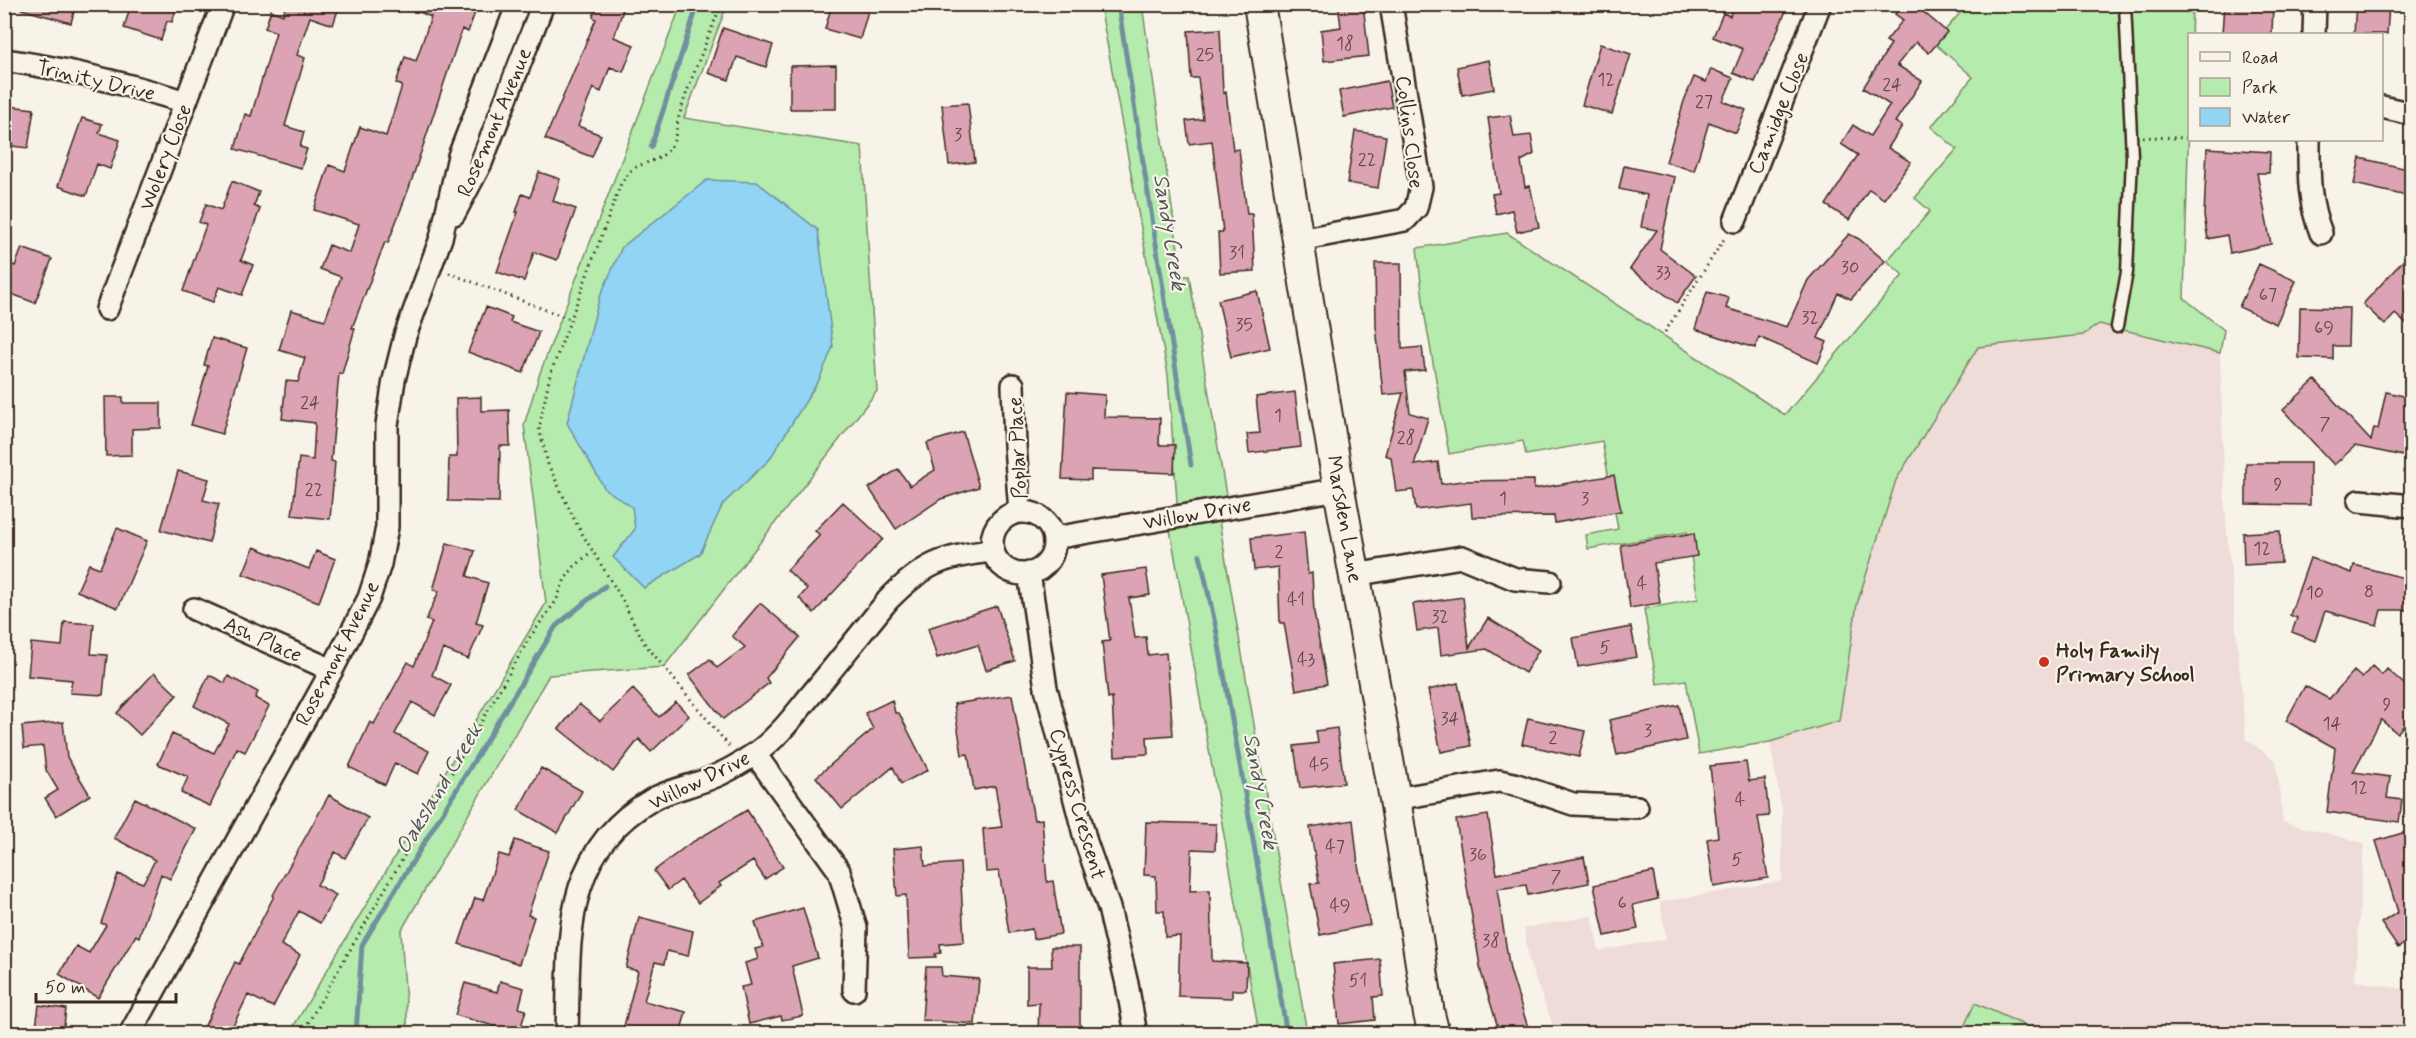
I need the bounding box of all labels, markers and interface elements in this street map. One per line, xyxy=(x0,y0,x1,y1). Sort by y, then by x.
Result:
house number: 18 xyxy=(1336,32,1354,56)
legend xyxy=(2188,33,2383,141)
house number: 25 xyxy=(1196,43,1214,67)
street label: Rosemont Avenue xyxy=(451,44,539,201)
text: Road xyxy=(2242,46,2278,70)
street label: Camidge Close xyxy=(1742,48,1816,179)
street label: Trinity Drive xyxy=(34,54,158,108)
house number: 12 xyxy=(1597,68,1615,92)
house number: 24 xyxy=(1882,73,1902,97)
street label: Collins Close xyxy=(1388,74,1430,190)
text: Park xyxy=(2242,76,2278,100)
house number: 27 xyxy=(1695,90,1713,114)
street label: Wolery Close xyxy=(133,100,199,215)
text: Water xyxy=(2242,106,2291,130)
house number: 3 xyxy=(954,123,962,147)
house number: 22 xyxy=(1358,148,1376,172)
water label: Sandy Creek xyxy=(1146,172,1192,294)
house number: 31 xyxy=(1229,241,1245,265)
house number: 30 xyxy=(1841,256,1859,280)
house number: 33 xyxy=(1655,261,1671,285)
house number: 67 xyxy=(2259,283,2277,307)
house number: 32 xyxy=(1801,306,1819,330)
house number: 35 xyxy=(1235,313,1253,337)
house number: 69 xyxy=(2314,316,2334,340)
house number: 24 xyxy=(300,391,320,415)
street label: Poplar Place xyxy=(1001,396,1035,500)
house number: 1 xyxy=(1274,404,1282,428)
house number: 7 xyxy=(2320,412,2331,436)
house number: 28 xyxy=(1397,426,1415,450)
street label: Marsden Lane xyxy=(1319,453,1369,585)
house number: 9 xyxy=(2274,473,2283,497)
house number: 22 xyxy=(305,478,323,502)
house number: 1 xyxy=(1499,487,1507,511)
house number: 3 xyxy=(1581,487,1589,511)
street label: Willow Drive xyxy=(1141,491,1253,537)
house number: 12 xyxy=(2253,537,2271,561)
house number: 2 xyxy=(1275,540,1284,564)
house number: 4 xyxy=(1637,572,1647,596)
street label: Rosemont Avenue xyxy=(289,576,387,731)
house number: 8 xyxy=(2364,580,2374,604)
house number: 10 xyxy=(2306,581,2324,605)
house number: 41 xyxy=(1287,588,1305,612)
house number: 32 xyxy=(1431,605,1449,629)
street label: Ash Place xyxy=(219,610,306,670)
house number: 5 xyxy=(1600,636,1611,660)
place label: Holy Family Primary School xyxy=(2056,637,2195,689)
house number: 43 xyxy=(1297,648,1315,672)
marker: Holy Family Primary School xyxy=(2037,655,2051,669)
house number: 9 xyxy=(2383,693,2392,717)
house number: 34 xyxy=(1440,707,1460,731)
house number: 14 xyxy=(2323,712,2342,736)
water label: Oaksland Creek xyxy=(390,717,491,860)
house number: 3 xyxy=(1644,719,1652,743)
street label: Cypress Crescent xyxy=(1042,725,1112,883)
house number: 2 xyxy=(1549,726,1558,750)
water label: Sandy Creek xyxy=(1236,731,1284,853)
street label: Willow Drive xyxy=(644,744,755,817)
house number: 45 xyxy=(1309,753,1329,777)
house number: 12 xyxy=(2350,776,2368,800)
house number: 4 xyxy=(1735,788,1745,812)
house number: 47 xyxy=(1325,835,1345,859)
house number: 36 xyxy=(1469,843,1487,867)
house number: 5 xyxy=(1732,848,1743,872)
house number: 7 xyxy=(1551,865,1562,889)
house number: 6 xyxy=(1617,891,1627,915)
house number: 49 xyxy=(1329,894,1351,918)
house number: 38 xyxy=(1482,929,1500,953)
scale bar xyxy=(36,966,176,1004)
house number: 51 xyxy=(1349,969,1367,993)
text: 50 m xyxy=(45,976,85,1000)

